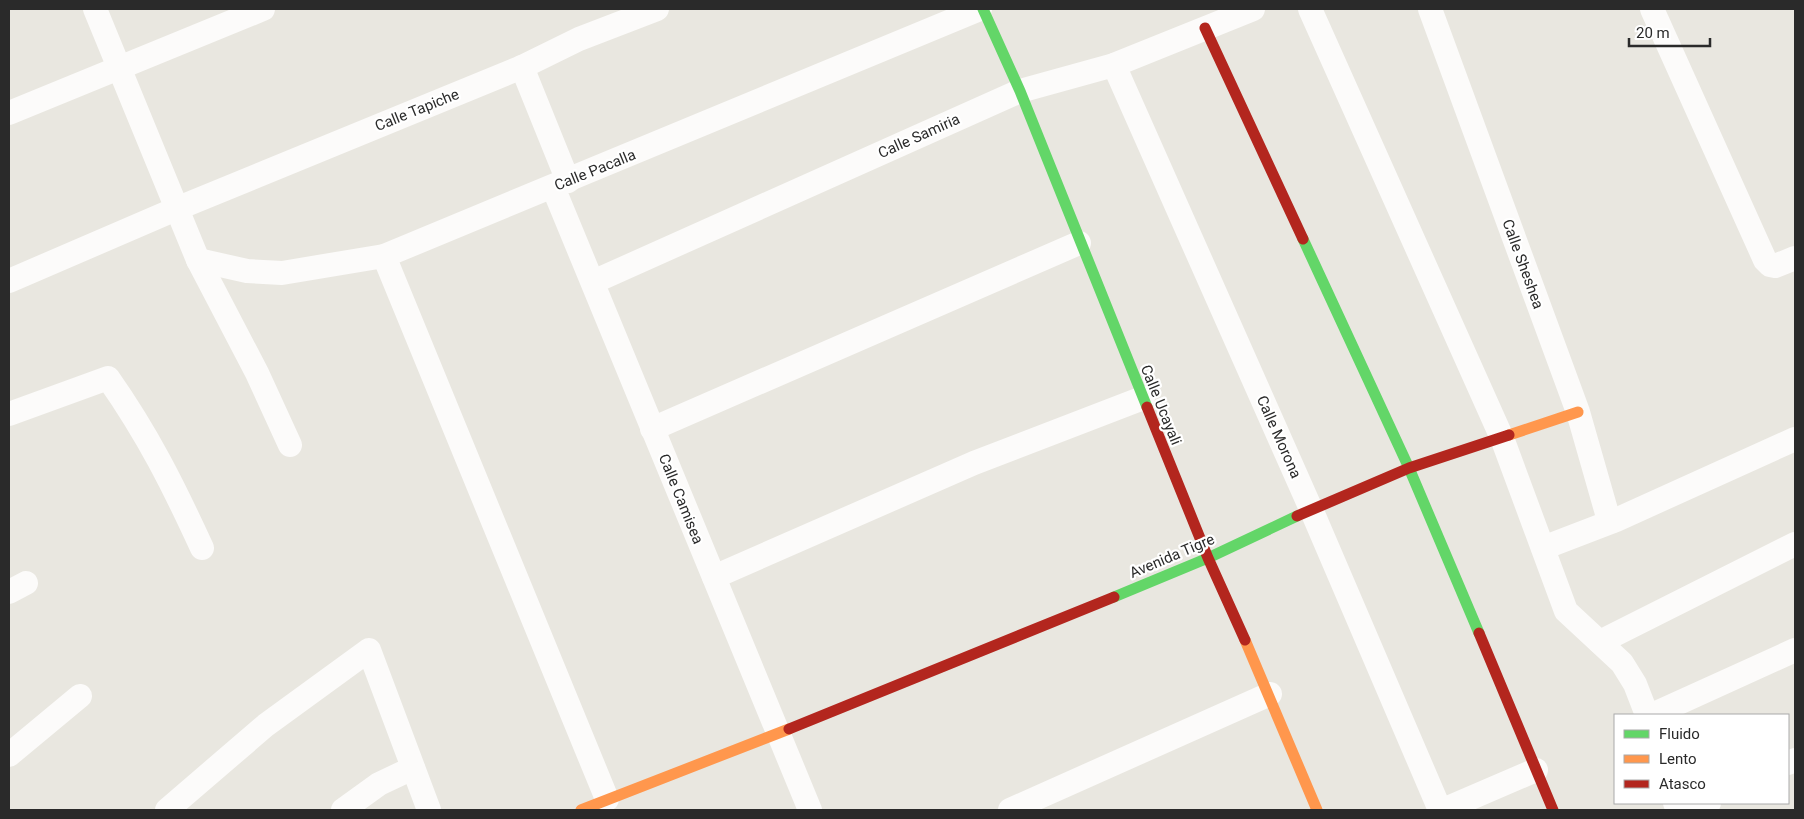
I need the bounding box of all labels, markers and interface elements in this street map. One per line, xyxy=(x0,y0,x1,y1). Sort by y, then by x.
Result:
scale bar xyxy=(1629,15,1710,47)
text: 20 m xyxy=(1636,24,1670,42)
street label: Calle Tapiche xyxy=(372,85,462,135)
street label: Calle Samiria xyxy=(875,110,963,162)
street label: Calle Pacalla xyxy=(552,146,638,194)
street label: Calle Sheshea xyxy=(1498,217,1548,311)
street label: Calle Ucayali xyxy=(1137,362,1185,448)
street label: Calle Morona xyxy=(1253,393,1305,481)
street label: Calle Camisea xyxy=(655,451,707,547)
street label: Avenida Tigre xyxy=(1127,530,1217,582)
legend xyxy=(1614,714,1789,804)
text: Fluido xyxy=(1659,725,1700,743)
text: Lento xyxy=(1659,750,1697,768)
text: Atasco xyxy=(1659,775,1706,793)

